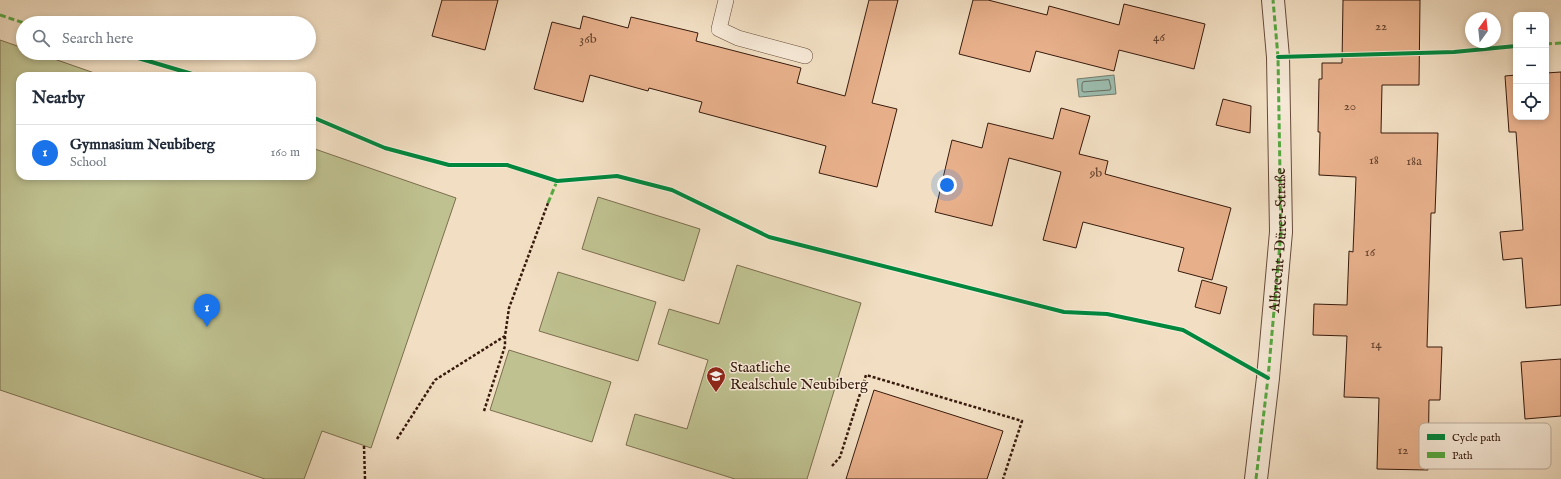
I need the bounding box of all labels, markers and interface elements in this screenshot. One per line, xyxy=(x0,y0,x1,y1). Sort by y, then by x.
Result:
north arrow xyxy=(1465,12,1501,48)
map controls xyxy=(1513,12,1549,120)
button: + xyxy=(1513,12,1549,48)
search box xyxy=(16,16,316,60)
house number: 22 xyxy=(1375,18,1387,35)
icon: search xyxy=(30,27,52,49)
text: Search here xyxy=(62,29,133,48)
house number: 46 xyxy=(1153,29,1165,46)
house number: 36b xyxy=(579,31,597,48)
button: − xyxy=(1513,48,1549,84)
button: locate xyxy=(1513,84,1549,120)
text: Nearby xyxy=(32,88,85,109)
house number: 20 xyxy=(1344,98,1356,115)
text: Gymnasium Neubiberg xyxy=(70,135,215,154)
text: 1 xyxy=(43,144,47,161)
text: 160 m xyxy=(270,144,300,161)
house number: 18 xyxy=(1369,152,1379,169)
house number: 18a xyxy=(1406,153,1422,170)
text: School xyxy=(70,154,107,171)
house number: 9b xyxy=(1089,165,1102,182)
street label: Albrecht-Dürer-Straße xyxy=(1264,167,1290,314)
your location xyxy=(937,175,957,195)
house number: 16 xyxy=(1365,244,1376,261)
pin: 1 xyxy=(194,294,220,327)
house number: 14 xyxy=(1370,336,1382,353)
place label: Staatliche Realschule Neubiberg xyxy=(730,358,869,394)
school or university icon: Staatliche Realschule Neubiberg xyxy=(705,365,727,393)
legend xyxy=(1419,423,1551,469)
text: Cycle path xyxy=(1452,431,1501,445)
house number: 12 xyxy=(1398,442,1408,459)
text: Path xyxy=(1452,449,1473,463)

